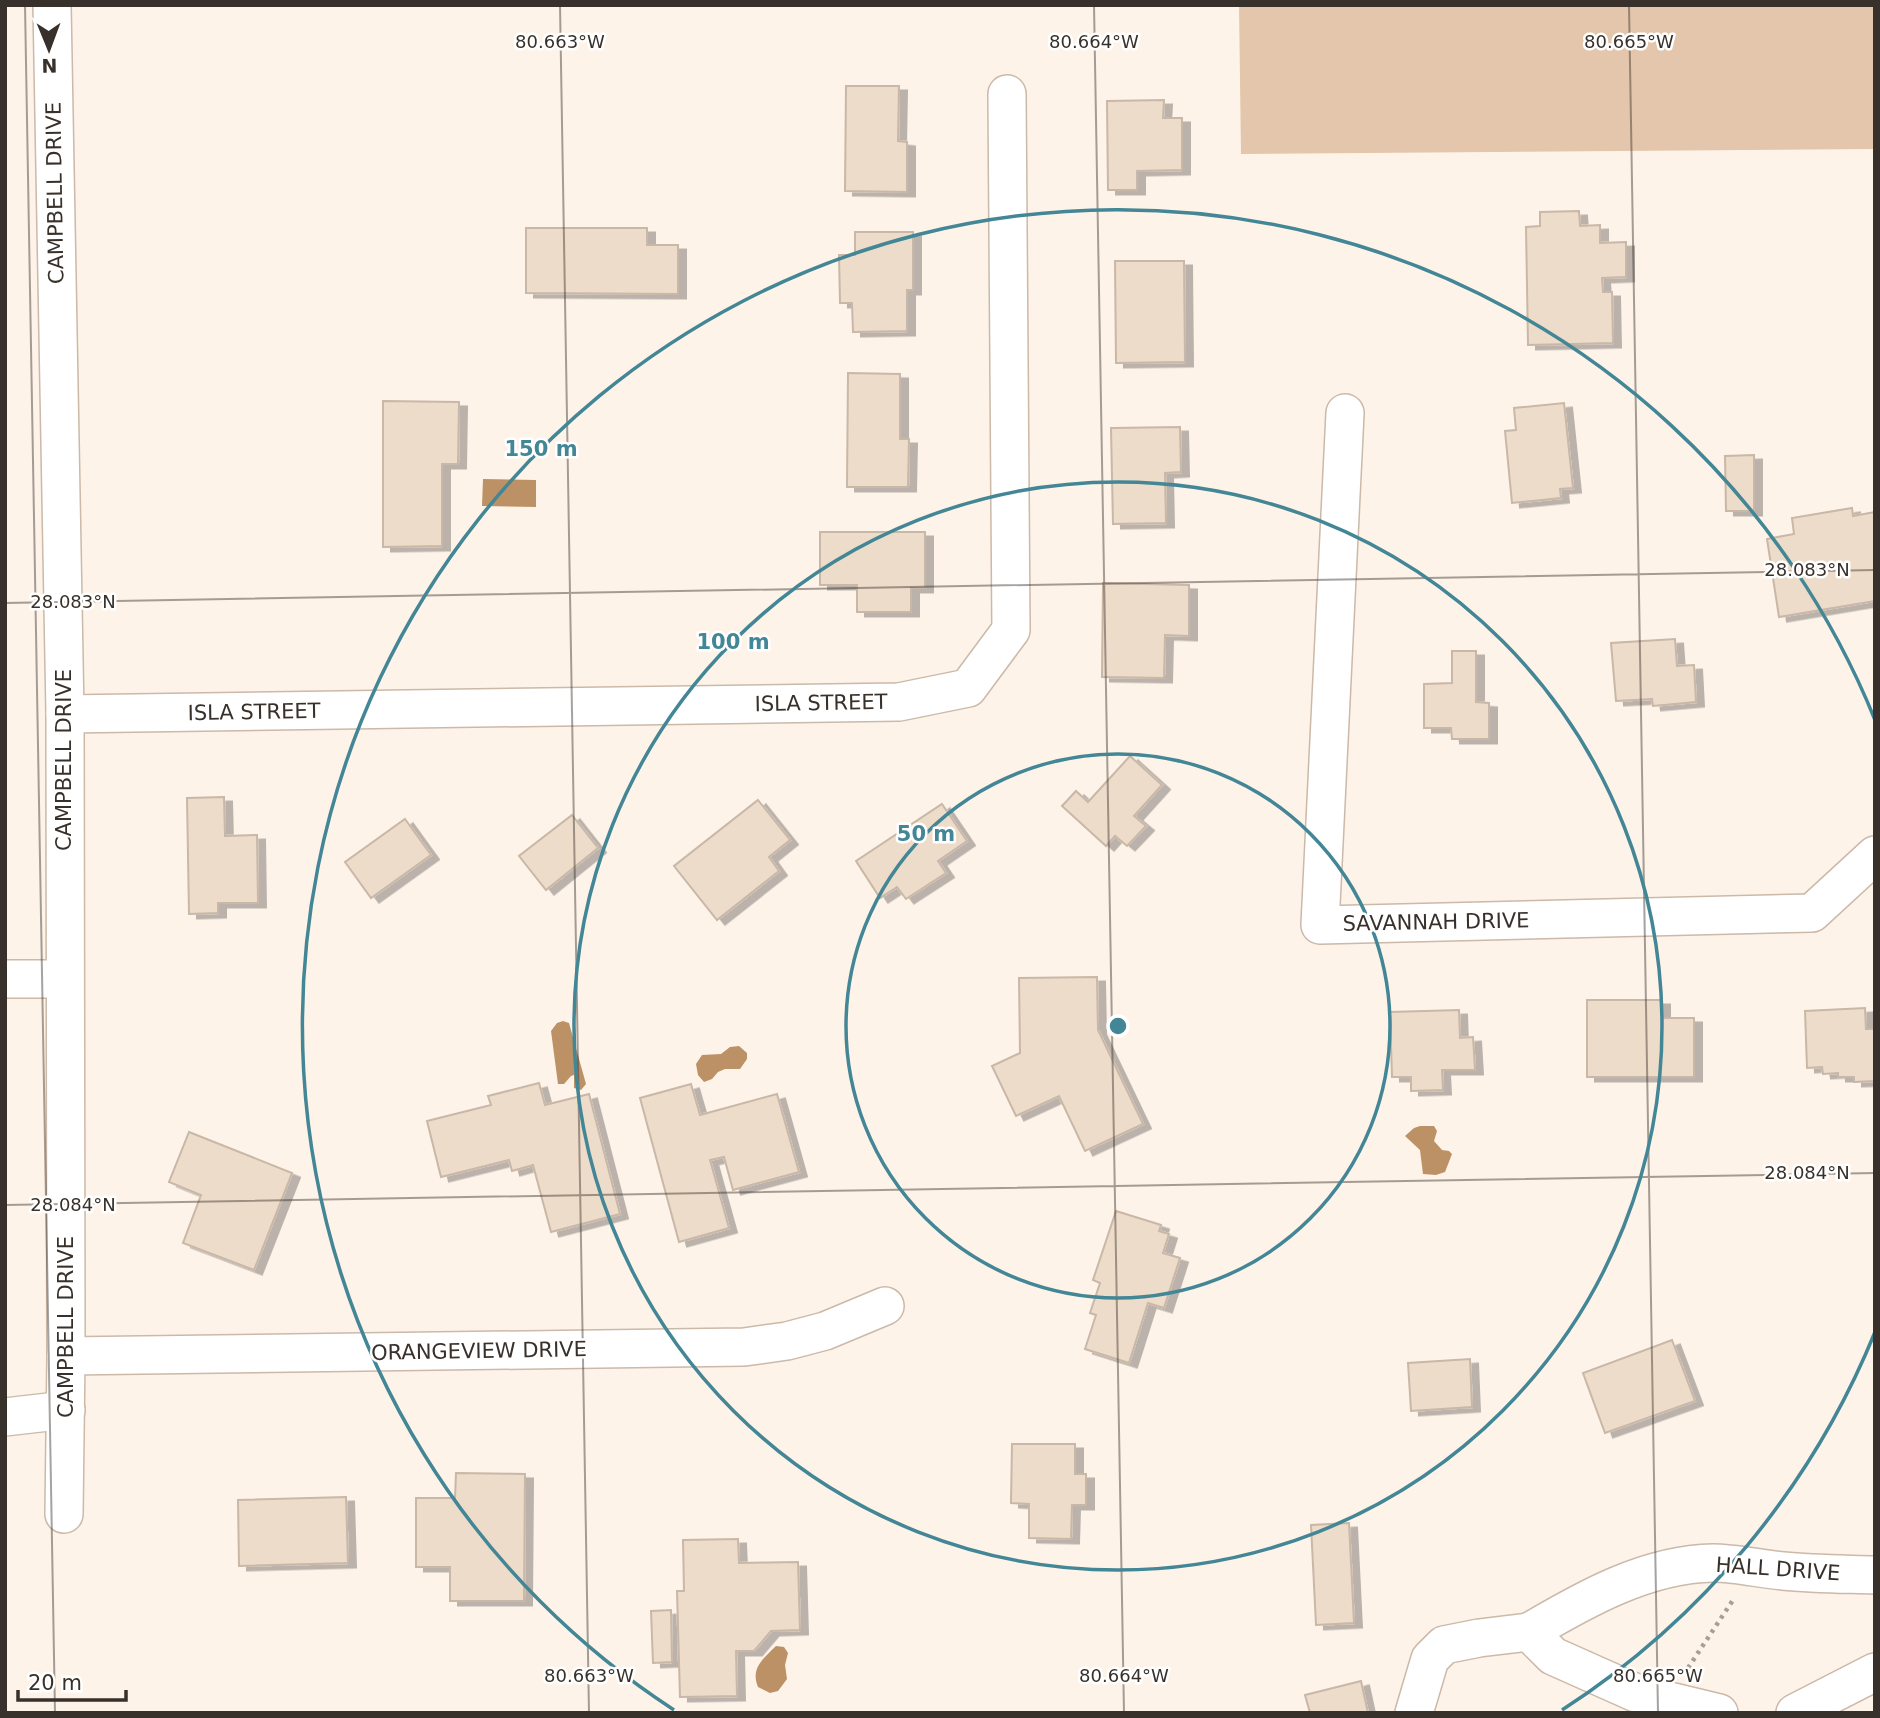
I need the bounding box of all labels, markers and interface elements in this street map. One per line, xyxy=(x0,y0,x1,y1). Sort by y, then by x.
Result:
north arrow xyxy=(14,14,84,84)
text: 80.663°W xyxy=(515,31,605,52)
text: 80.664°W xyxy=(1049,31,1139,52)
text: 80.665°W xyxy=(1584,31,1674,52)
text: N xyxy=(41,55,57,77)
street label: CAMPBELL DRIVE xyxy=(41,102,69,284)
text: 150 m xyxy=(504,437,578,461)
text: 28.083°N xyxy=(1764,559,1850,580)
text: 28.083°N xyxy=(30,591,116,612)
text: 100 m xyxy=(696,630,770,654)
street label: CAMPBELL DRIVE xyxy=(52,669,76,851)
street label: ISLA STREET xyxy=(754,690,888,716)
street label: ISLA STREET xyxy=(187,699,321,725)
text: 50 m xyxy=(897,822,955,846)
street label: SAVANNAH DRIVE xyxy=(1342,908,1530,936)
centre of rings xyxy=(1106,1014,1130,1038)
text: 28.084°N xyxy=(1764,1162,1850,1183)
text: 28.084°N xyxy=(30,1194,116,1215)
street label: CAMPBELL DRIVE xyxy=(54,1236,78,1418)
street label: ORANGEVIEW DRIVE xyxy=(371,1337,587,1365)
street label: HALL DRIVE xyxy=(1715,1553,1841,1585)
scale bar xyxy=(18,1658,126,1702)
text: 80.663°W xyxy=(544,1665,634,1686)
text: 80.664°W xyxy=(1079,1665,1169,1686)
text: 80.665°W xyxy=(1613,1665,1703,1686)
text: 20 m xyxy=(28,1671,82,1695)

